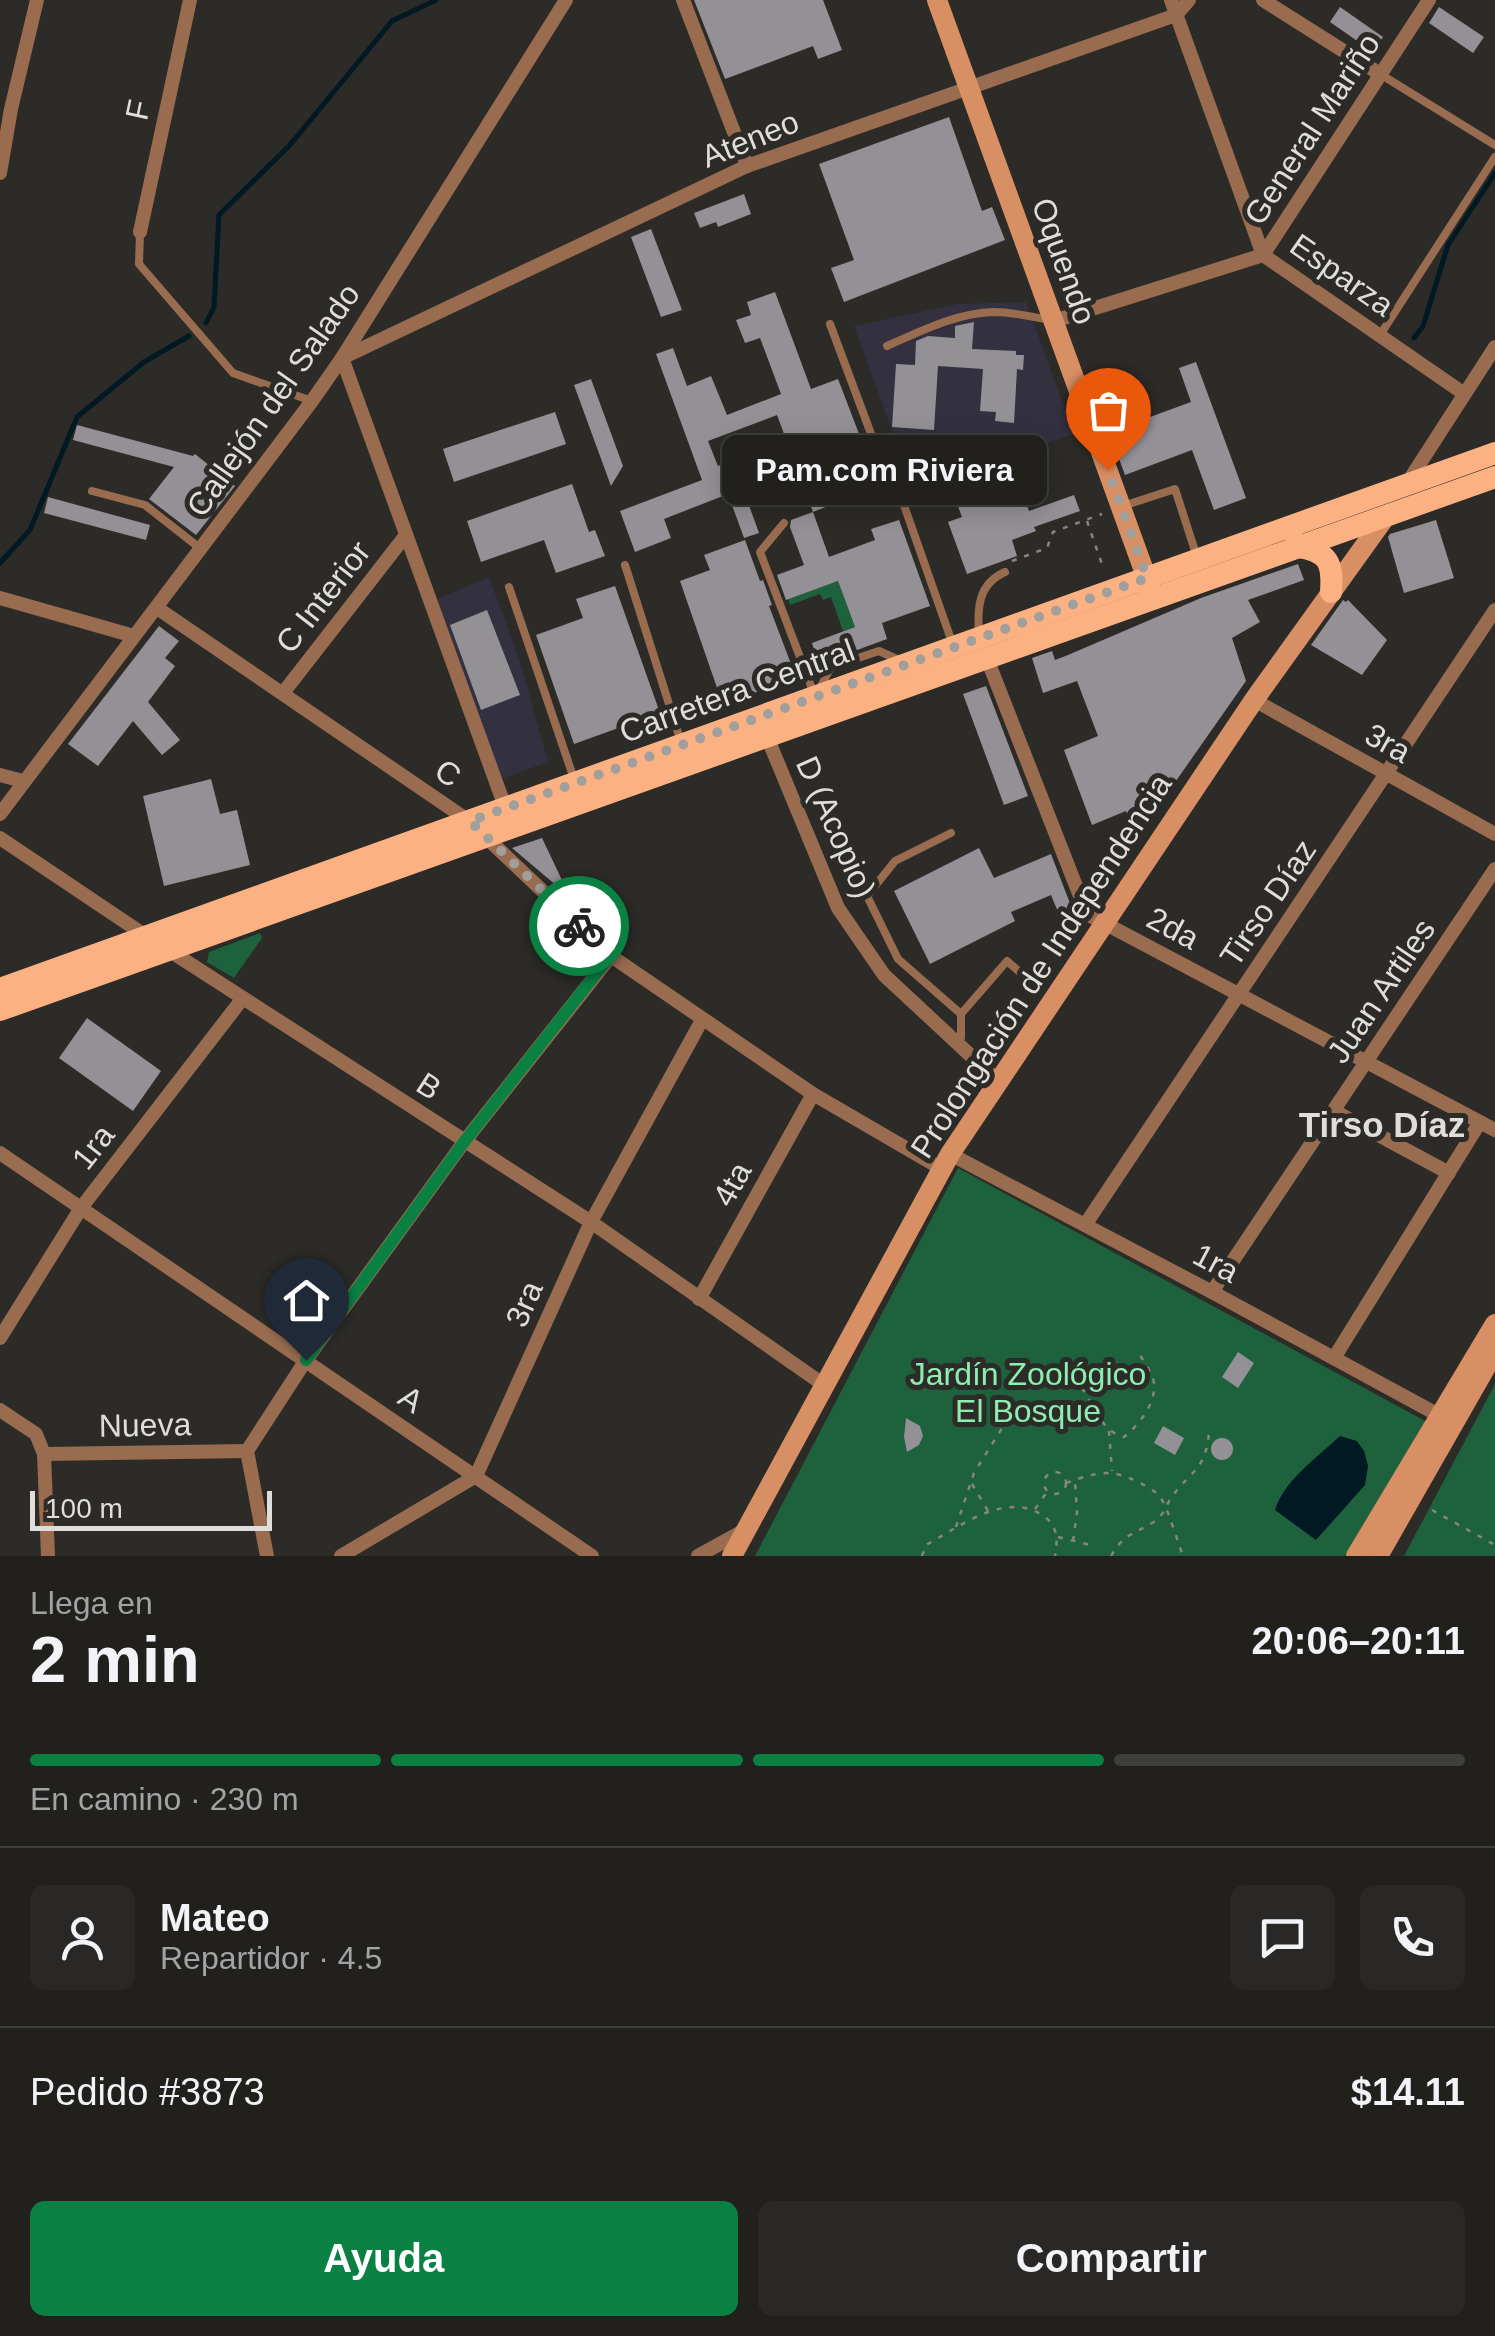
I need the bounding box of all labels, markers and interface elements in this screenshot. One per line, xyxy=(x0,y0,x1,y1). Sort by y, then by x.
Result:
street label: General Mariño xyxy=(1237,27,1387,231)
street label: F xyxy=(118,97,158,123)
street label: Ateneo xyxy=(696,103,804,175)
street label: Oquendo xyxy=(1025,193,1103,329)
street label: Esparza xyxy=(1284,227,1401,324)
street label: Callejón del Salado xyxy=(179,277,367,523)
pin xyxy=(1066,368,1151,471)
icon: bag xyxy=(1081,383,1136,438)
callout: Pam.com Riviera xyxy=(723,435,1048,505)
text: Pam.com Riviera xyxy=(756,452,1013,488)
street label: C Interior xyxy=(268,534,378,660)
street label: Carretera Central xyxy=(615,632,859,750)
street label: 3ra xyxy=(1359,716,1417,770)
street label: D (Acopio) xyxy=(789,751,883,903)
street label: C xyxy=(428,752,468,794)
street label: Prolongación de Independencia xyxy=(903,767,1179,1165)
street label: Tirso Díaz xyxy=(1213,833,1323,973)
courier xyxy=(529,876,629,976)
icon: bike xyxy=(552,899,607,954)
street label: 2da xyxy=(1141,900,1205,957)
street label: Juan Artiles xyxy=(1320,912,1442,1070)
street label: B xyxy=(410,1065,448,1107)
district label: Tirso Díaz xyxy=(1299,1105,1465,1144)
street label: 1ra xyxy=(65,1118,122,1176)
street label: 4ta xyxy=(705,1156,759,1212)
street label: 1ra xyxy=(1187,1236,1245,1290)
pin xyxy=(264,1258,349,1361)
icon: home xyxy=(279,1273,334,1328)
street label: 3ra xyxy=(498,1275,550,1332)
park label: Jardín Zoológico El Bosque xyxy=(910,1356,1146,1429)
street label: A xyxy=(392,1378,430,1420)
street label: Nueva xyxy=(98,1406,192,1444)
scale bar xyxy=(30,1486,272,1530)
text: 100 m xyxy=(45,1493,123,1524)
text: Llega en xyxy=(30,1585,153,1621)
text: 20:06–20:11 xyxy=(1252,1620,1465,1662)
text: 2 min xyxy=(30,1623,200,1696)
text: En camino · 230 m xyxy=(30,1781,299,1817)
button: person xyxy=(30,1885,135,1990)
button: chat xyxy=(1230,1885,1335,1990)
button: phone xyxy=(1360,1885,1465,1990)
text: Mateo xyxy=(160,1897,270,1939)
text: Repartidor · 4.5 xyxy=(160,1940,382,1976)
text: Pedido #3873 xyxy=(30,2071,265,2113)
text: $14.11 xyxy=(1351,2071,1465,2113)
button: Ayuda xyxy=(30,2201,738,2316)
button: Compartir xyxy=(758,2201,1465,2316)

